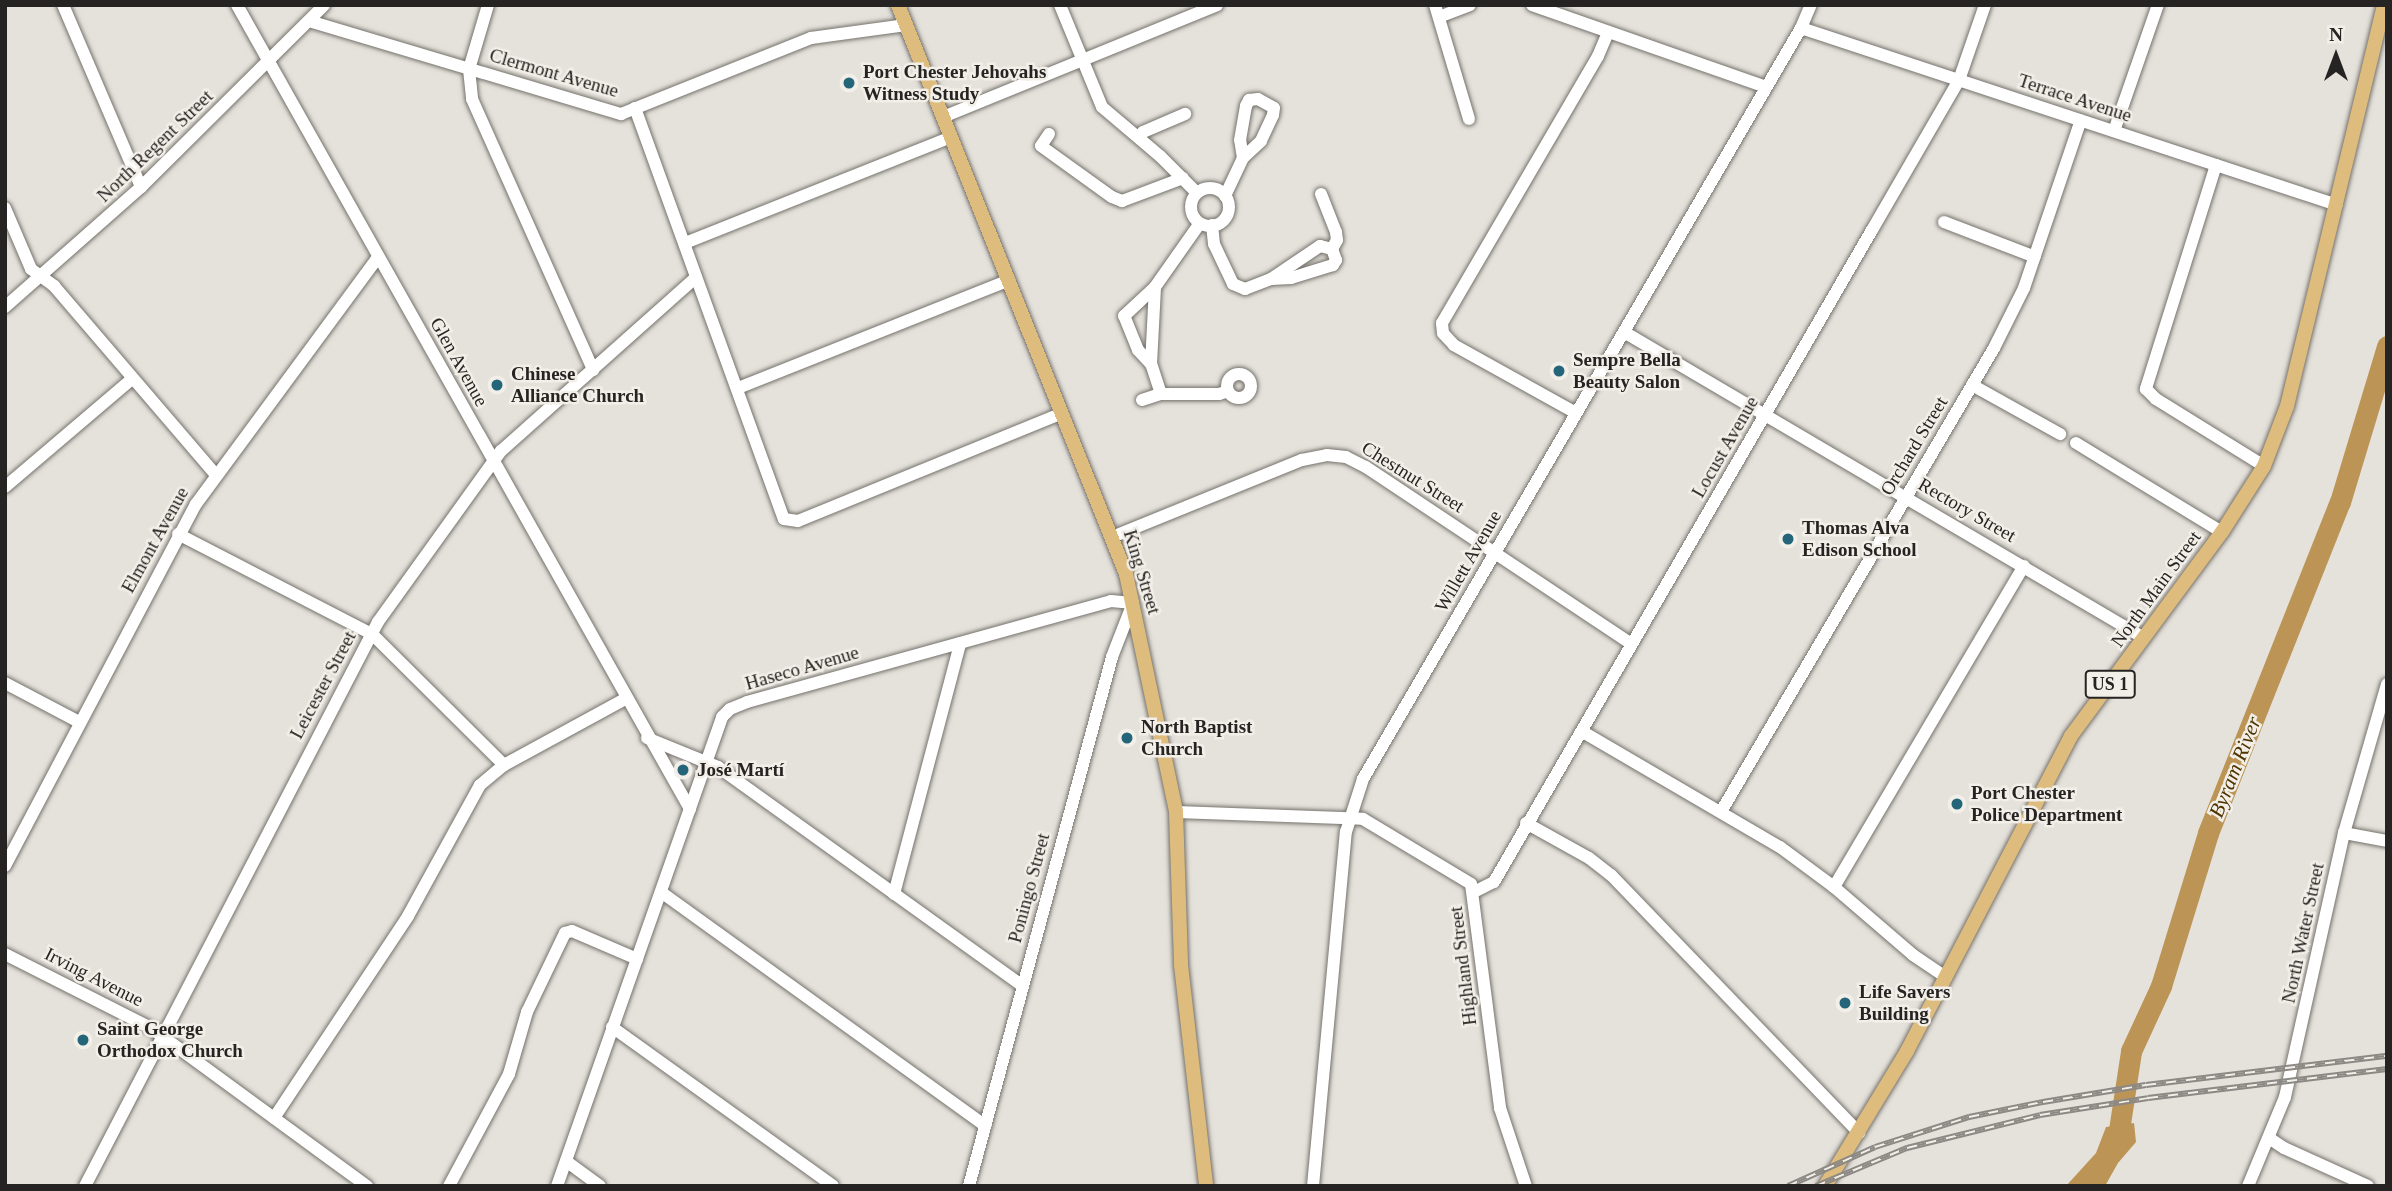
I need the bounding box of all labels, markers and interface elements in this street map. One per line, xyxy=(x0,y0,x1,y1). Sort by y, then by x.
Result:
north arrow xyxy=(2301,21,2371,91)
text: N xyxy=(2329,24,2343,45)
street label: Clermont Avenue xyxy=(486,44,622,102)
place label: Port Chester Jehovahs Witness Study xyxy=(863,61,1047,105)
street label: Terrace Avenue xyxy=(2015,69,2135,127)
marker: Port Chester Jehovahs Witness Study xyxy=(841,75,857,91)
street label: North Regent Street xyxy=(92,85,218,207)
street label: Glen Avenue xyxy=(425,313,493,411)
place label: Sempre Bella Beauty Salon xyxy=(1573,349,1681,393)
place label: Chinese Alliance Church xyxy=(511,363,644,407)
marker: Sempre Bella Beauty Salon xyxy=(1551,363,1567,379)
marker: Chinese Alliance Church xyxy=(489,377,505,393)
street label: Locust Avenue xyxy=(1687,392,1763,502)
street label: Orchard Street xyxy=(1876,392,1952,500)
street label: Chestnut Street xyxy=(1358,436,1468,518)
street label: Rectory Street xyxy=(1914,473,2020,547)
street label: Elmont Avenue xyxy=(116,483,194,597)
street label: Willett Avenue xyxy=(1430,506,1506,616)
place label: Thomas Alva Edison School xyxy=(1802,517,1917,561)
street label: North Main Street xyxy=(2106,526,2206,652)
street label: King Street xyxy=(1118,527,1166,617)
marker: Thomas Alva Edison School xyxy=(1780,531,1796,547)
street label: Leicester Street xyxy=(285,627,361,743)
street label: Haseco Avenue xyxy=(742,641,862,695)
road number: US 1 xyxy=(2084,670,2136,698)
water label: Byram River xyxy=(2203,713,2267,821)
place label: North Baptist Church xyxy=(1141,716,1252,760)
marker: North Baptist Church xyxy=(1119,730,1135,746)
place label: José Martí xyxy=(697,759,784,781)
marker: José Martí xyxy=(675,762,691,778)
place label: Port Chester Police Department xyxy=(1971,782,2122,826)
marker: Port Chester Police Department xyxy=(1949,796,1965,812)
street label: Poningo Street xyxy=(1003,831,1055,945)
street label: North Water Street xyxy=(2277,861,2329,1005)
street label: Highland Street xyxy=(1444,905,1482,1027)
street label: Irving Avenue xyxy=(40,942,148,1012)
place label: Life Savers Building xyxy=(1859,981,1950,1025)
marker: Life Savers Building xyxy=(1837,995,1853,1011)
place label: Saint George Orthodox Church xyxy=(97,1018,243,1062)
marker: Saint George Orthodox Church xyxy=(75,1032,91,1048)

